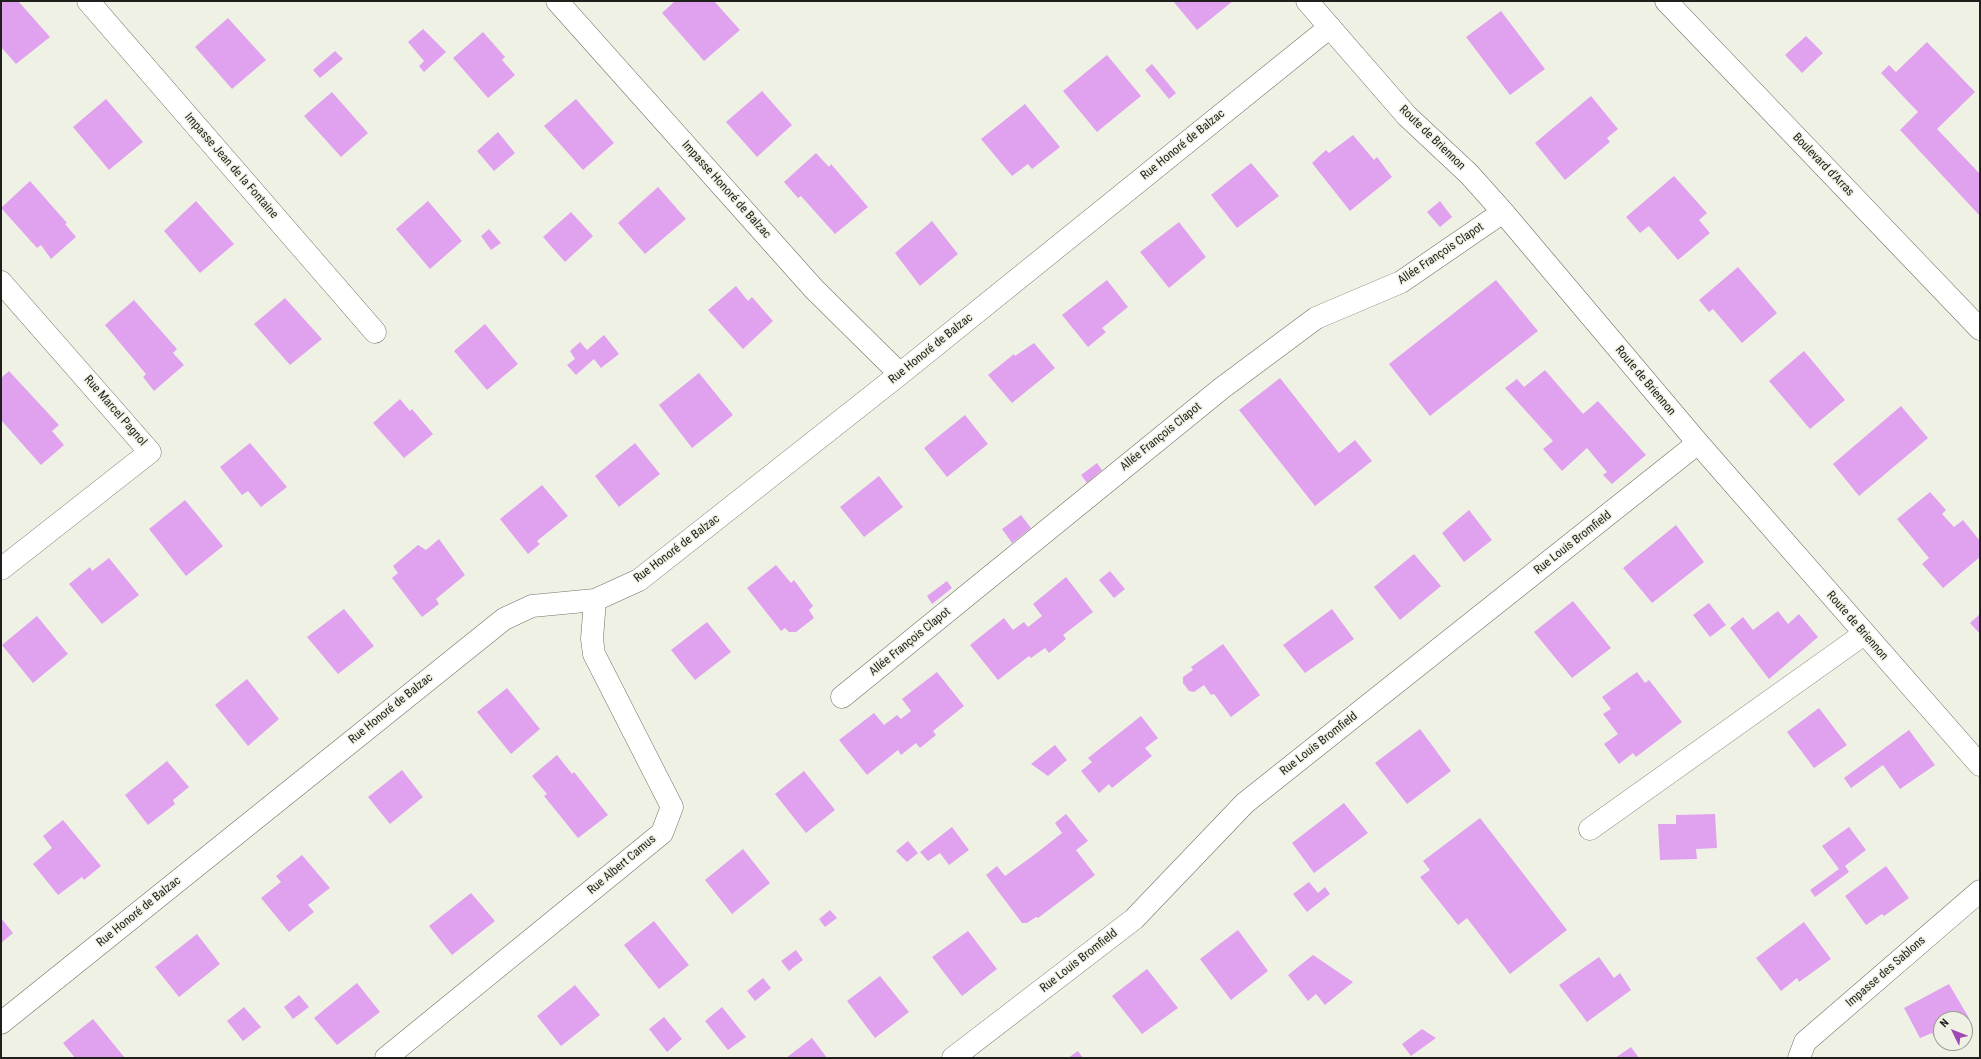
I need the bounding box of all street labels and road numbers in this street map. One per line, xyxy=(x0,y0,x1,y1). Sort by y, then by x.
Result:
street label: Route de Briennon xyxy=(1396,103,1468,173)
street label: Rue Honoré de Balzac xyxy=(1138,107,1228,183)
street label: Impasse Jean de la Fontaine xyxy=(181,110,281,222)
street label: Boulevard d'Arras xyxy=(1789,130,1857,200)
street label: Impasse Honoré de Balzac xyxy=(678,138,774,242)
street label: Allée François Clapot xyxy=(1395,220,1487,288)
street label: Rue Honoré de Balzac xyxy=(886,311,976,387)
street label: Route de Briennon xyxy=(1612,343,1678,419)
street label: Rue Marcel Pagnol xyxy=(81,373,149,449)
street label: Allée François Clapot xyxy=(1117,400,1205,474)
street label: Rue Louis Bromfield xyxy=(1531,508,1615,578)
street label: Rue Honoré de Balzac xyxy=(631,512,723,586)
street label: Route de Briennon xyxy=(1823,589,1891,663)
street label: Allée François Clapot xyxy=(866,605,954,679)
street label: Rue Honoré de Balzac xyxy=(346,671,436,747)
street label: Rue Louis Bromfield xyxy=(1277,709,1361,779)
street label: Rue Albert Camus xyxy=(585,832,659,898)
street label: Rue Honoré de Balzac xyxy=(94,874,184,950)
street label: Rue Louis Bromfield xyxy=(1037,926,1121,996)
street label: Impasse des Sablons xyxy=(1843,934,1929,1010)

